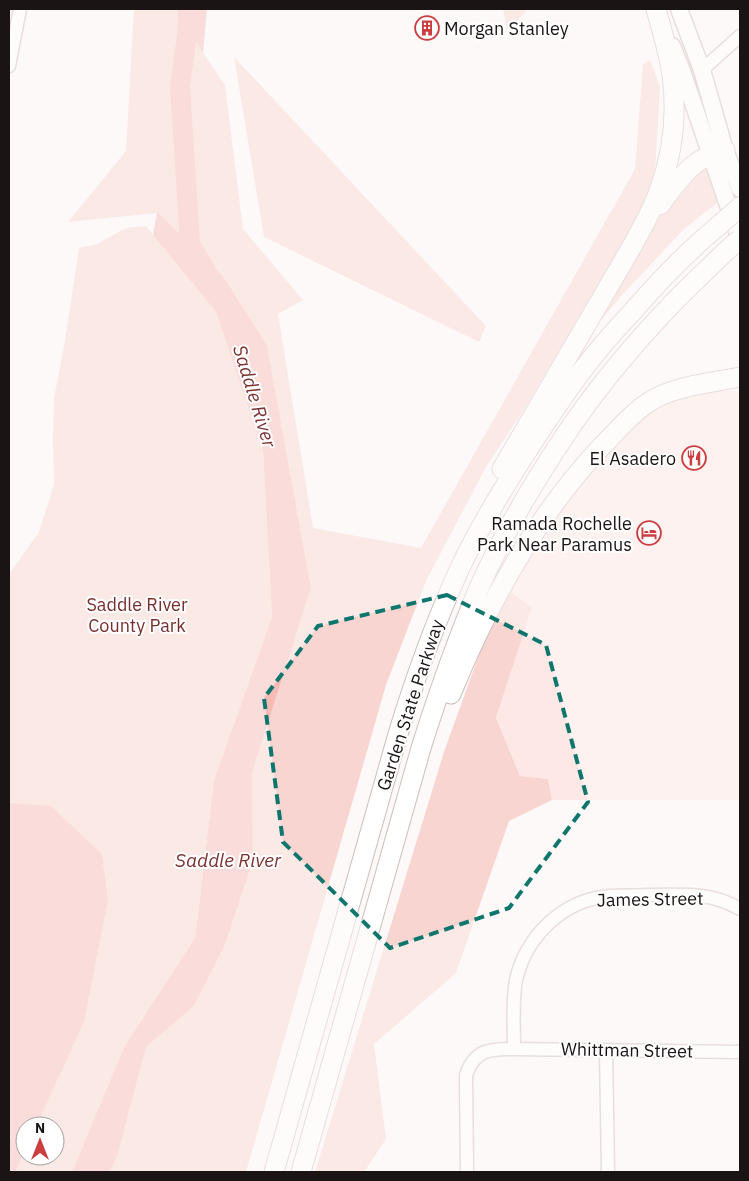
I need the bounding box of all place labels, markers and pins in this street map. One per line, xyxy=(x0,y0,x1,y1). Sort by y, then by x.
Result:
building icon: Morgan Stanley xyxy=(414,15,440,41)
place label: Morgan Stanley xyxy=(444,17,569,40)
restaurant icon: El Asadero xyxy=(681,445,707,471)
place label: El Asadero xyxy=(590,447,676,470)
place label: Ramada Rochelle Park Near Paramus xyxy=(477,512,632,556)
hotel icon: Ramada Rochelle Park Near Paramus xyxy=(636,520,662,546)

